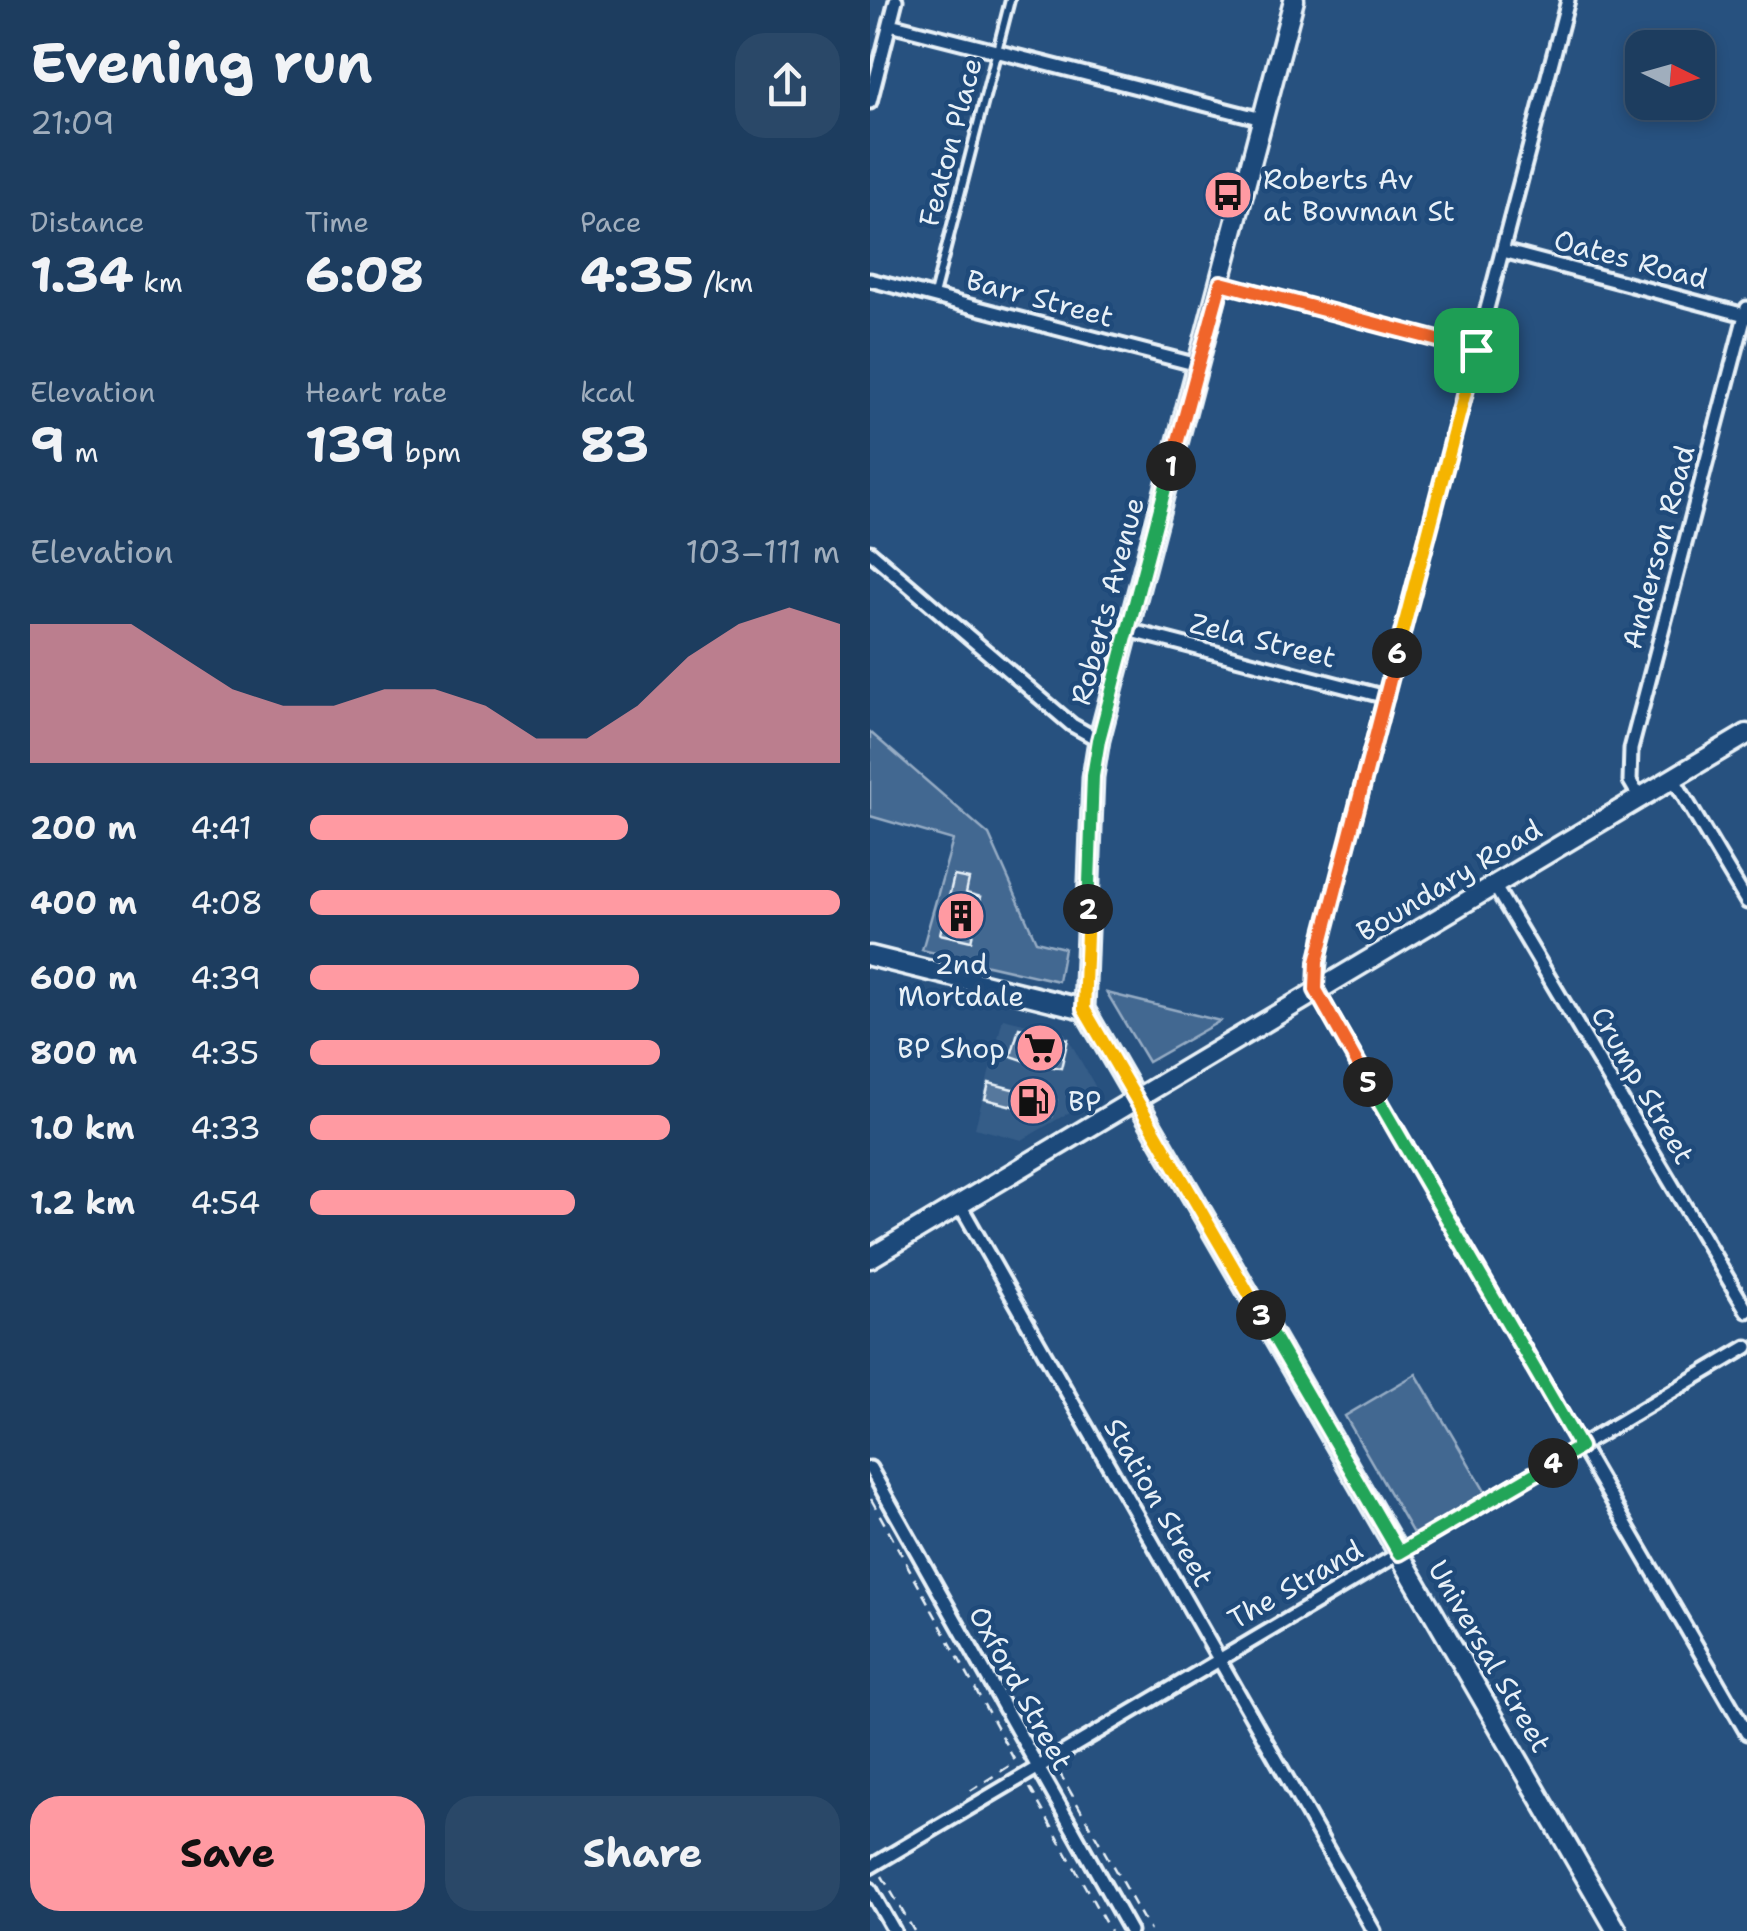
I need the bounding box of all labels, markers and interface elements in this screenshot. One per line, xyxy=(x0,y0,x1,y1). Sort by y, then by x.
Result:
text: Evening run xyxy=(30,26,373,100)
north arrow xyxy=(1625,30,1715,120)
map controls xyxy=(1625,30,1715,120)
button: share xyxy=(735,33,840,138)
street label: Featon Place xyxy=(909,53,991,231)
text: 21:09 xyxy=(30,101,115,144)
place label: Roberts Av at Bowman St xyxy=(1263,160,1455,230)
bus stop icon: Roberts Av at Bowman St xyxy=(1202,169,1254,221)
text: Distance xyxy=(30,203,145,241)
text: Time xyxy=(305,203,369,241)
text: Pace xyxy=(580,203,642,241)
street label: Oates Road xyxy=(1550,220,1712,298)
text: 1.34 xyxy=(30,241,134,308)
text: 6:08 xyxy=(305,241,424,308)
text: 4:35 xyxy=(580,241,694,308)
street label: Barr Street xyxy=(962,260,1118,336)
text: km xyxy=(134,263,183,301)
text: /km xyxy=(694,263,753,301)
pin xyxy=(1434,308,1519,393)
icon: arrive xyxy=(1449,323,1504,378)
text: Elevation xyxy=(30,373,155,411)
text: Heart rate xyxy=(305,373,448,411)
text: kcal xyxy=(580,373,634,411)
text: 9 xyxy=(30,411,65,478)
text: 139 xyxy=(305,411,395,478)
text: 83 xyxy=(580,411,649,478)
text: m xyxy=(65,433,99,471)
text: bpm xyxy=(395,433,461,471)
pin: 1 xyxy=(1146,441,1196,491)
street label: Anderson Road xyxy=(1613,441,1703,653)
text: 1 xyxy=(1165,447,1177,485)
street label: Roberts Avenue xyxy=(1061,493,1153,709)
text: Elevation xyxy=(30,530,173,573)
text: 103–111 m xyxy=(685,530,840,573)
street label: Zela Street xyxy=(1186,604,1340,676)
pin: 6 xyxy=(1372,628,1422,678)
text: 6 xyxy=(1387,634,1407,672)
text: 200 m xyxy=(30,806,137,849)
text: 4:41 xyxy=(190,806,252,849)
street label: Boundary Road xyxy=(1349,810,1549,950)
text: 400 m xyxy=(30,881,137,924)
text: 4:08 xyxy=(190,881,263,924)
pin: 2 xyxy=(1063,884,1113,934)
building icon: 2nd Mortdale xyxy=(935,890,987,942)
text: 2 xyxy=(1078,890,1098,928)
place label: 2nd Mortdale xyxy=(898,945,1024,1015)
text: 600 m xyxy=(30,956,137,999)
text: 4:39 xyxy=(190,956,261,999)
street label: Crump Street xyxy=(1582,999,1704,1171)
supermarket icon: BP Shop xyxy=(1014,1022,1066,1074)
place label: BP Shop xyxy=(897,1029,1005,1067)
text: 800 m xyxy=(30,1031,137,1074)
text: 4:35 xyxy=(190,1031,259,1074)
pin: 5 xyxy=(1343,1057,1393,1107)
text: 5 xyxy=(1359,1063,1377,1101)
fuel station icon: BP xyxy=(1007,1075,1059,1127)
place label: BP xyxy=(1068,1082,1101,1120)
text: 1.0 km xyxy=(30,1106,135,1149)
text: 4:33 xyxy=(190,1106,261,1149)
text: 1.2 km xyxy=(30,1181,135,1224)
text: 4:54 xyxy=(190,1181,260,1224)
pin: 3 xyxy=(1236,1290,1286,1340)
text: 3 xyxy=(1251,1296,1271,1334)
street label: Station Street xyxy=(1095,1411,1223,1593)
pin: 4 xyxy=(1528,1438,1578,1488)
text: 4 xyxy=(1543,1444,1563,1482)
street label: The Strand xyxy=(1221,1530,1369,1638)
street label: Universal Street xyxy=(1420,1553,1560,1759)
street label: Oxford Street xyxy=(960,1599,1082,1777)
button: Save xyxy=(30,1796,425,1911)
button: Share xyxy=(445,1796,840,1911)

